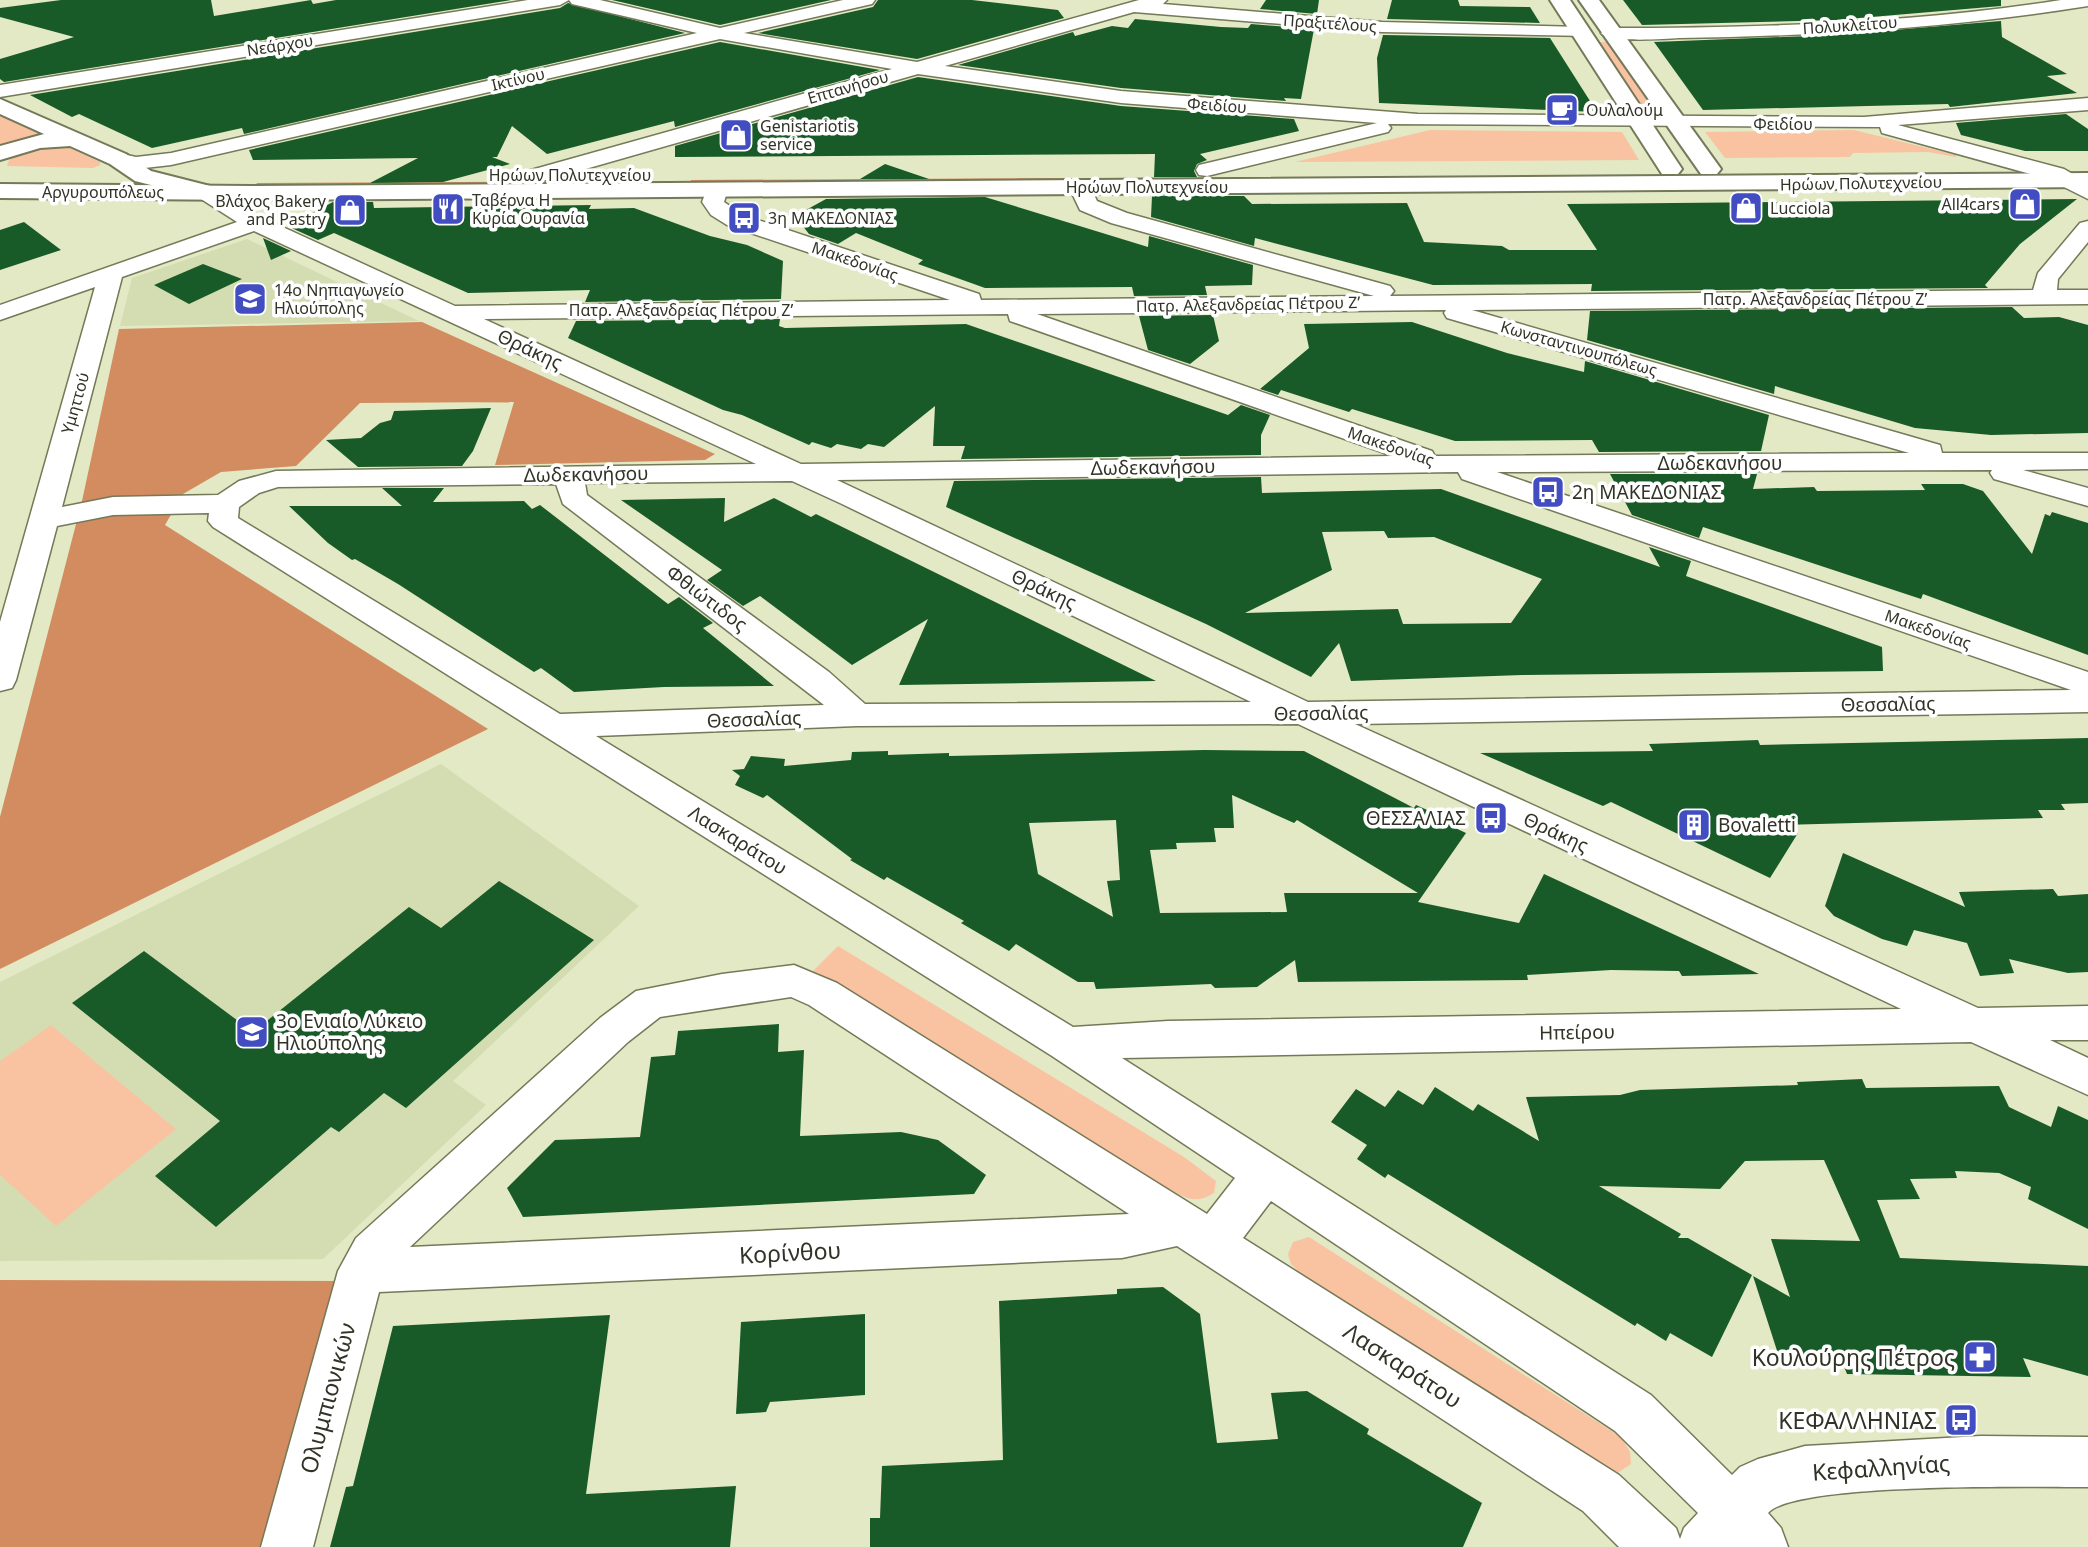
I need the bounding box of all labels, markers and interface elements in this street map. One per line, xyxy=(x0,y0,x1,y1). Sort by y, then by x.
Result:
street label: Πραξιτέλους xyxy=(1282,9,1378,37)
street label: Πολυκλείτου xyxy=(1802,11,1898,39)
street label: Νεάρχου xyxy=(245,29,315,61)
street label: Ικτίνου xyxy=(489,62,547,96)
street label: Επτανήσου xyxy=(805,65,891,109)
cafe icon: Ουλαλούμ xyxy=(1543,91,1581,129)
street label: Φειδίου xyxy=(1186,92,1248,118)
place label: Ουλαλούμ xyxy=(1586,99,1663,121)
street label: Φειδίου xyxy=(1753,113,1813,135)
place label: Genistariotis service xyxy=(760,115,855,155)
shop icon: Genistariotis service xyxy=(717,116,755,154)
street label: Ηρώων Πολυτεχνείου xyxy=(489,164,651,186)
street label: Ηρώων Πολυτεχνείου xyxy=(1780,171,1942,195)
street label: Ηρώων Πολυτεχνείου xyxy=(1066,176,1228,198)
street label: Αργυρουπόλεως xyxy=(42,181,164,203)
shop icon: All4cars xyxy=(2006,185,2044,223)
place label: Ταβέρνα Η Κυρία Ουρανία xyxy=(472,189,585,229)
shop icon: Lucciola xyxy=(1727,189,1765,227)
place label: Βλάχος Bakery and Pastry xyxy=(215,190,327,230)
restaurant icon: Ταβέρνα Η Κυρία Ουρανία xyxy=(429,190,467,228)
shop icon: Βλάχος Bakery and Pastry xyxy=(331,191,369,229)
place label: All4cars xyxy=(1941,193,2000,215)
place label: Lucciola xyxy=(1770,197,1831,219)
bus stop icon: 3η ΜΑΚΕΔΟΝΙΑΣ xyxy=(725,199,763,237)
place label: 3η ΜΑΚΕΔΟΝΙΑΣ xyxy=(768,207,894,229)
street label: Μακεδονίας xyxy=(809,236,901,286)
place label: 14ο Νηπιαγωγείο Ηλιούπολης xyxy=(274,279,404,319)
school or university icon: 14ο Νηπιαγωγείο Ηλιούπολης xyxy=(231,280,269,318)
street label: Πατρ. Αλεξανδρείας Πέτρου Ζ’ xyxy=(1703,288,1927,310)
street label: Πατρ. Αλεξανδρείας Πέτρου Ζ’ xyxy=(1136,291,1361,317)
street label: Πατρ. Αλεξανδρείας Πέτρου Ζ’ xyxy=(569,299,793,321)
street label: Κωνσταντινουπόλεως xyxy=(1498,315,1660,381)
street label: Θράκης xyxy=(493,323,567,375)
street label: Υμηττού xyxy=(56,370,94,436)
street label: Μακεδονίας xyxy=(1345,421,1437,471)
street label: Δωδεκανήσου xyxy=(1658,450,1782,476)
street label: Δωδεκανήσου xyxy=(1090,453,1216,481)
street label: Δωδεκανήσου xyxy=(523,460,649,488)
bus stop icon: 2η ΜΑΚΕΔΟΝΙΑΣ xyxy=(1529,473,1567,511)
place label: 2η ΜΑΚΕΔΟΝΙΑΣ xyxy=(1572,479,1722,505)
street label: Φθιώτιδος xyxy=(661,559,753,637)
street label: Θράκης xyxy=(1007,563,1081,615)
street label: Μακεδονίας xyxy=(1882,604,1974,654)
street label: Θεσσαλίας xyxy=(1840,690,1936,718)
street label: Θεσσαλίας xyxy=(1273,699,1369,727)
street label: Θεσσαλίας xyxy=(706,704,802,734)
street label: Λασκαράτου xyxy=(684,799,792,881)
bus stop icon: ΘΕΣΣΑΛΙΑΣ xyxy=(1472,799,1510,837)
place label: ΘΕΣΣΑΛΙΑΣ xyxy=(1366,805,1466,831)
street label: Θράκης xyxy=(1519,806,1593,858)
building icon: Bovaletti xyxy=(1675,806,1713,844)
place label: Bovaletti xyxy=(1718,812,1796,838)
place label: 3ο Ενιαίο Λύκειο Ηλιούπολης xyxy=(276,1008,423,1056)
school or university icon: 3ο Ενιαίο Λύκειο Ηλιούπολης xyxy=(233,1013,271,1051)
street label: Ηπείρου xyxy=(1539,1018,1615,1046)
street label: Κορίνθου xyxy=(738,1233,842,1271)
street label: Λασκαράτου xyxy=(1338,1315,1468,1415)
street label: Ολυμπιονικών xyxy=(291,1319,363,1477)
pharmacy icon: Κουλούρης Πέτρος xyxy=(1961,1338,1999,1376)
place label: Κουλούρης Πέτρος xyxy=(1752,1341,1955,1373)
bus stop icon: ΚΕΦΑΛΛΗΝΙΑΣ xyxy=(1942,1401,1980,1439)
place label: ΚΕΦΑΛΛΗΝΙΑΣ xyxy=(1778,1404,1937,1436)
street label: Κεφαλληνίας xyxy=(1811,1446,1951,1488)

